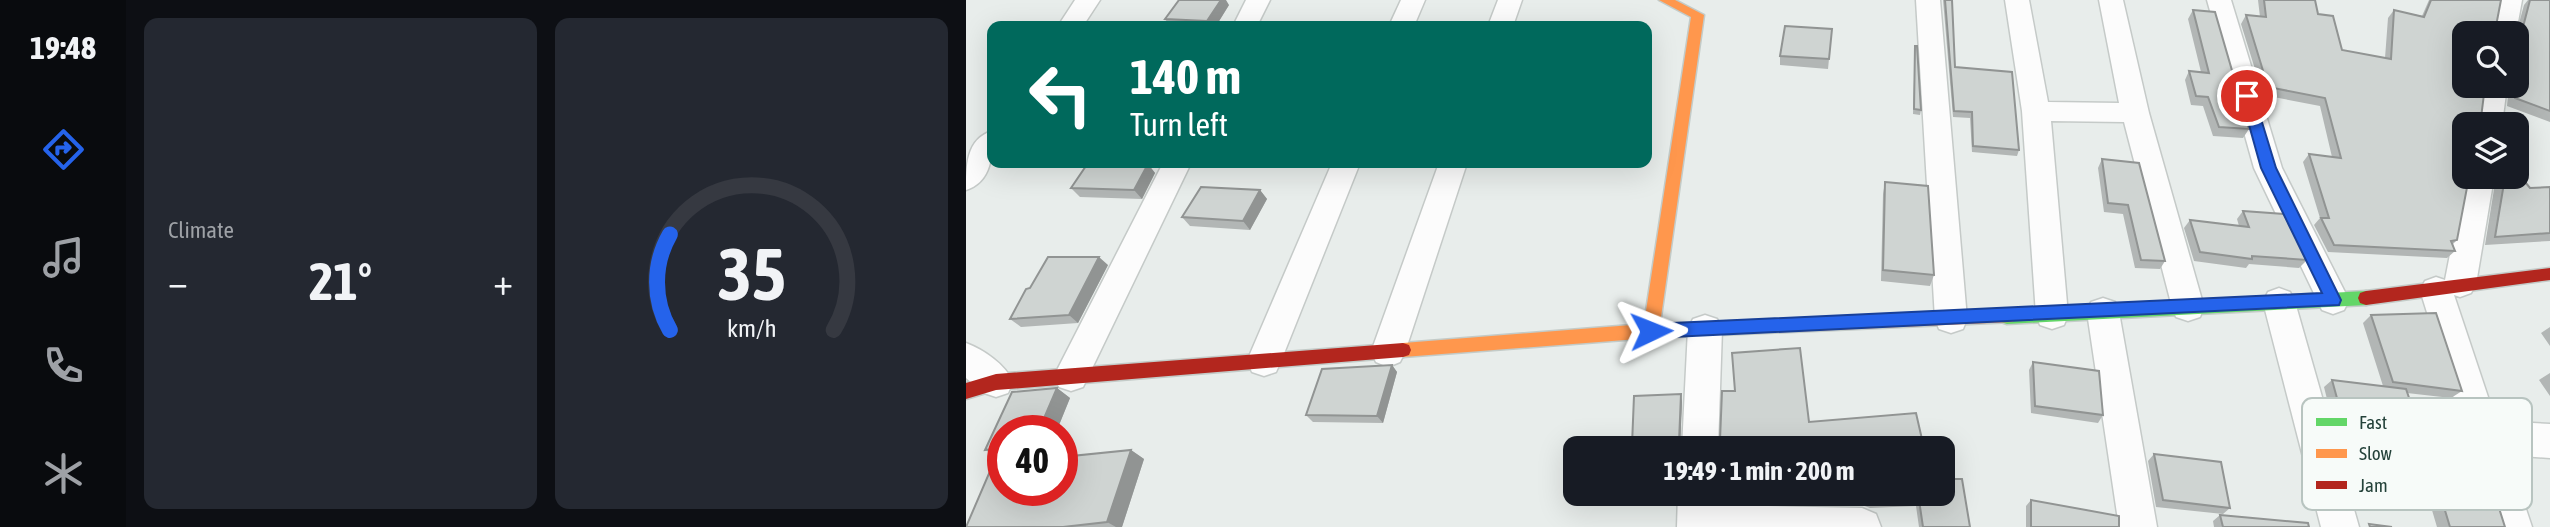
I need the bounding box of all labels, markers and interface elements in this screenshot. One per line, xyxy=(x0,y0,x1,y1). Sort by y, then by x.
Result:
map controls xyxy=(2452,21,2529,189)
button: search xyxy=(2452,21,2529,98)
text: 19:48 xyxy=(30,29,96,66)
text: 140 m xyxy=(1130,48,1241,104)
icon: left xyxy=(1015,49,1106,140)
pin xyxy=(2217,66,2277,126)
icon: arrive xyxy=(2228,77,2266,115)
text: Turn left xyxy=(1130,106,1228,143)
button: layers xyxy=(2452,112,2529,189)
icon: directions xyxy=(39,125,88,174)
text: Climate xyxy=(168,217,234,243)
text: 35 xyxy=(717,232,786,315)
icon: music xyxy=(39,233,88,282)
text: 21° xyxy=(309,251,372,311)
text: − xyxy=(168,260,188,303)
text: + xyxy=(493,260,513,303)
position arrow xyxy=(1614,294,1688,368)
text: km/h xyxy=(727,313,776,341)
icon: phone xyxy=(39,341,88,390)
legend xyxy=(2302,398,2532,510)
text: Fast xyxy=(2359,411,2387,433)
speed limit sign: 40 xyxy=(987,415,1078,506)
text: Slow xyxy=(2359,442,2393,464)
icon: climate xyxy=(39,449,88,498)
text: 19:49 · 1 min · 200 m xyxy=(1664,456,1854,486)
text: Jam xyxy=(2359,474,2388,496)

